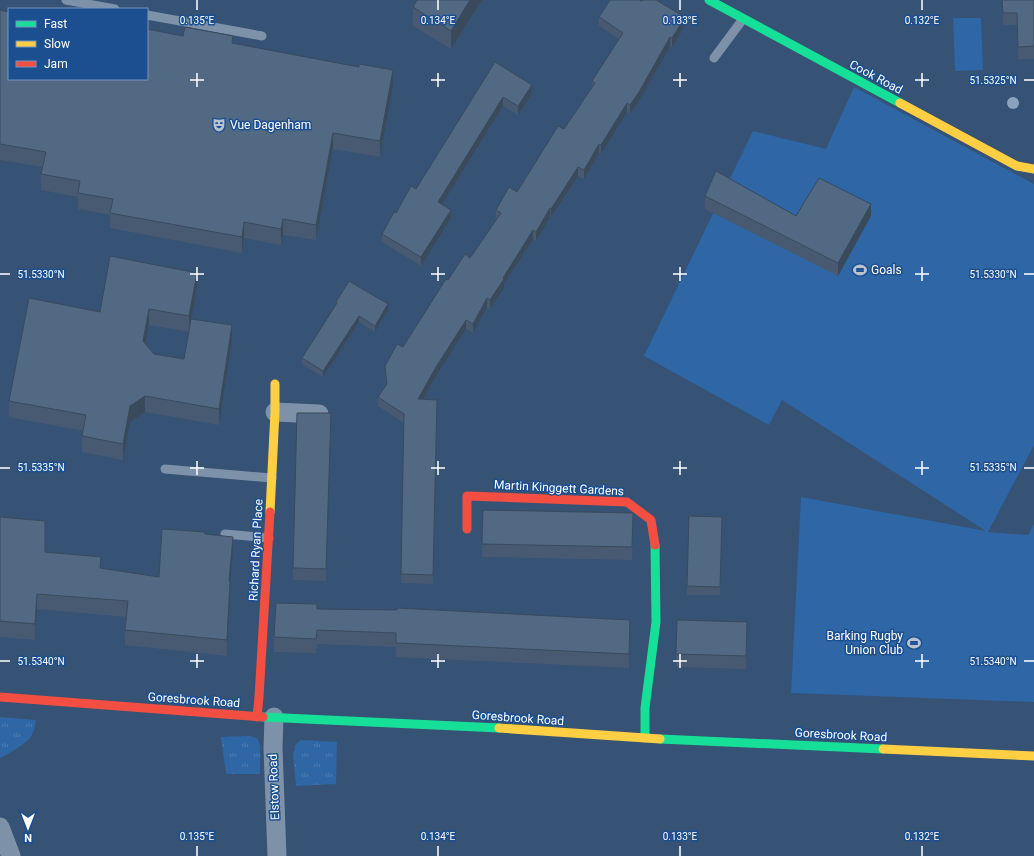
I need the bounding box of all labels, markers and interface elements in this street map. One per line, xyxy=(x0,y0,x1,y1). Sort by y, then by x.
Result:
legend xyxy=(8,8,148,80)
text: 0.135°E xyxy=(180,15,215,26)
text: 0.134°E xyxy=(421,15,456,26)
text: 0.133°E xyxy=(663,15,698,26)
text: 0.132°E xyxy=(905,15,940,26)
text: Fast xyxy=(44,17,67,31)
text: Slow xyxy=(44,37,70,51)
text: Jam xyxy=(44,57,68,71)
street label: Cook Road xyxy=(847,57,905,97)
text: 51.5325°N xyxy=(969,75,1017,86)
theatre icon: Vue Dagenham xyxy=(211,117,227,133)
place label: Vue Dagenham xyxy=(230,118,311,132)
sports icon: Goals xyxy=(852,262,868,278)
place label: Goals xyxy=(871,263,902,277)
text: 51.5330°N xyxy=(17,269,65,280)
text: 51.5330°N xyxy=(969,269,1017,280)
text: 51.5335°N xyxy=(17,462,65,473)
text: 51.5335°N xyxy=(969,462,1017,473)
street label: Martin Kinggett Gardens xyxy=(494,478,624,498)
street label: Richard Ryan Place xyxy=(246,499,266,601)
place label: Barking Rugby Union Club xyxy=(826,629,903,657)
sports icon: Barking Rugby Union Club xyxy=(906,635,922,651)
text: 51.5340°N xyxy=(17,656,65,667)
text: 51.5340°N xyxy=(969,656,1017,667)
street label: Goresbrook Road xyxy=(147,690,241,710)
street label: Goresbrook Road xyxy=(471,708,565,728)
street label: Goresbrook Road xyxy=(794,726,888,744)
street label: Elstow Road xyxy=(266,754,282,820)
north arrow xyxy=(8,808,48,848)
text: N xyxy=(24,831,32,844)
text: 0.135°E xyxy=(180,831,215,842)
text: 0.134°E xyxy=(421,831,456,842)
text: 0.133°E xyxy=(663,831,698,842)
text: 0.132°E xyxy=(905,831,940,842)

